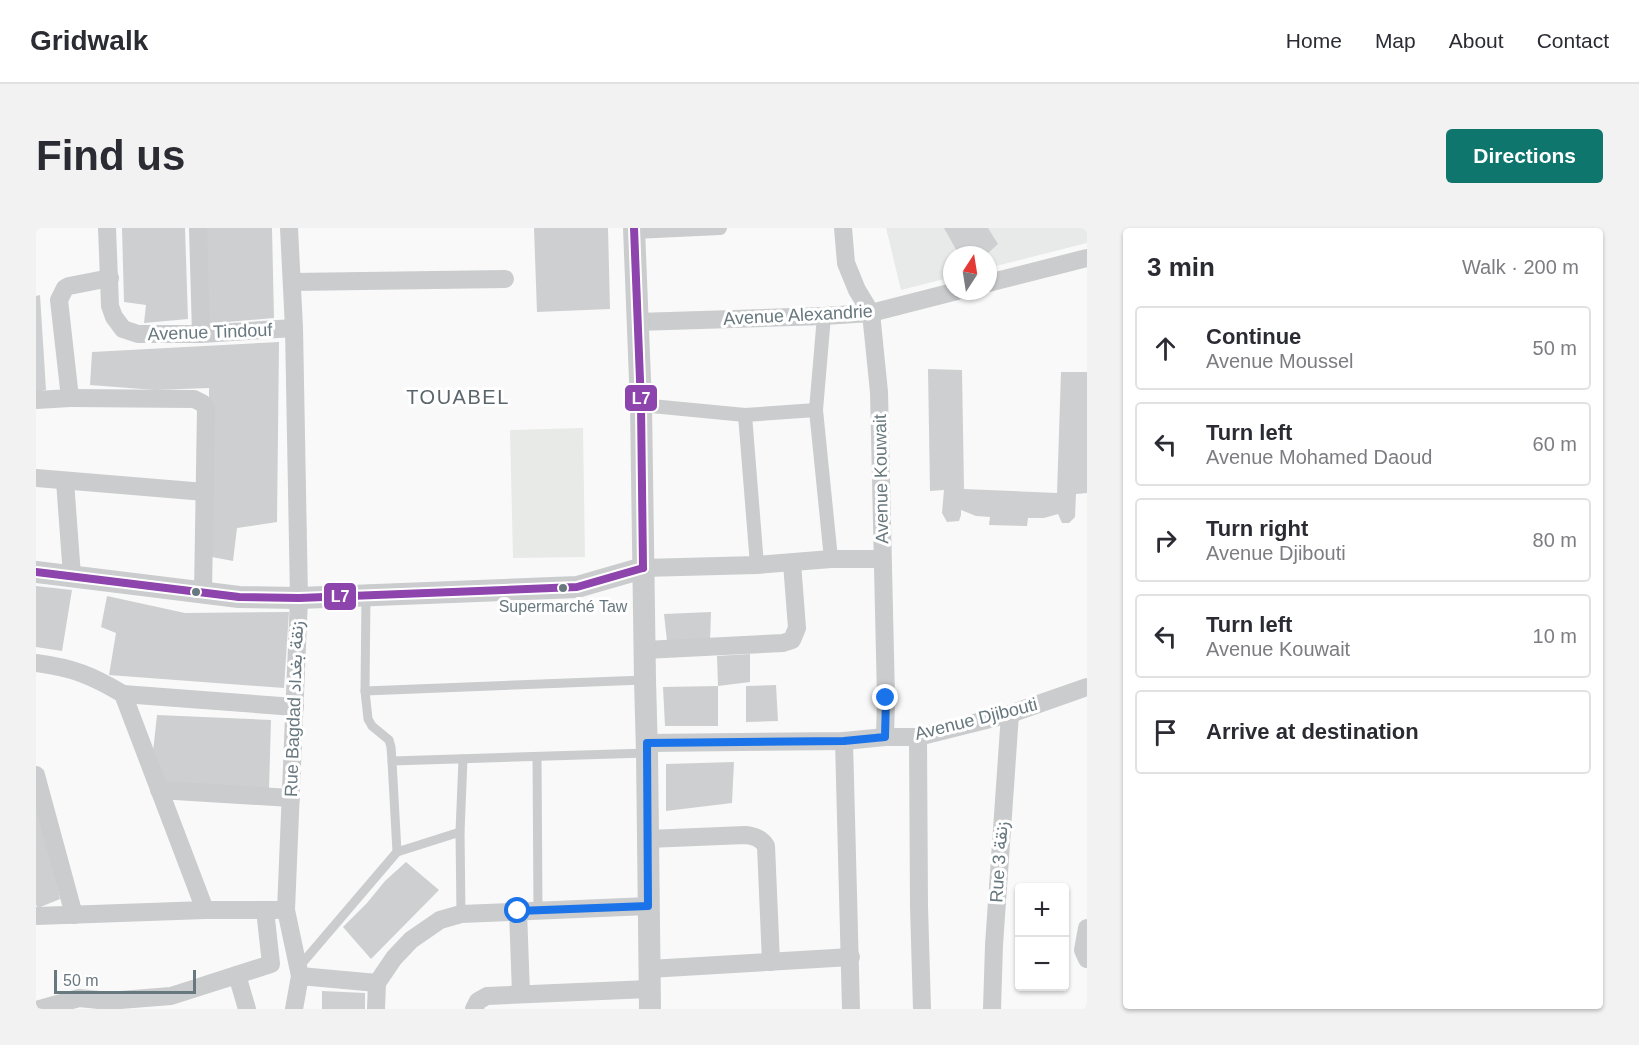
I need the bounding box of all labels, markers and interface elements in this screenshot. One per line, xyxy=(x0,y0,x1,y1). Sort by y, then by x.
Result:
text: Gridwalk xyxy=(30,25,148,56)
text: Home xyxy=(1286,29,1342,52)
text: Map xyxy=(1375,29,1416,52)
text: About xyxy=(1449,29,1504,52)
text: Contact xyxy=(1537,29,1609,52)
button: Directions xyxy=(1446,129,1603,183)
text: Find us xyxy=(36,132,185,179)
north arrow xyxy=(943,246,997,300)
text: 3 min xyxy=(1147,252,1215,282)
text: Walk · 200 m xyxy=(1462,256,1579,278)
street label: Avenue Alexandrie xyxy=(723,301,873,329)
street label: Avenue Tindouf xyxy=(147,320,274,344)
text: Continue xyxy=(1206,324,1301,349)
icon: ahead xyxy=(1149,332,1182,365)
text: 50 m xyxy=(1533,337,1577,359)
text: Avenue Moussel xyxy=(1206,350,1354,372)
line badge: L7 xyxy=(624,384,658,412)
district label: TOUABEL xyxy=(406,386,510,408)
text: L7 xyxy=(632,390,650,407)
street label: Avenue Kouwait xyxy=(870,414,892,544)
text: Turn left xyxy=(1206,420,1292,445)
icon: left xyxy=(1149,428,1182,461)
text: 60 m xyxy=(1533,433,1577,455)
text: Avenue Mohamed Daoud xyxy=(1206,446,1432,468)
text: Turn right xyxy=(1206,516,1308,541)
icon: right xyxy=(1149,524,1182,557)
text: 80 m xyxy=(1533,529,1577,551)
text: Avenue Djibouti xyxy=(1206,542,1346,564)
line badge: L7 xyxy=(323,582,357,611)
marker: Supermarché Taw xyxy=(557,582,569,594)
unlabelled marker xyxy=(190,586,202,598)
text: L7 xyxy=(331,588,349,605)
place label: Supermarché Taw xyxy=(499,598,628,615)
text: Turn left xyxy=(1206,612,1292,637)
street label: Rue Bagdad زنقة بغداد xyxy=(281,620,308,798)
icon: left xyxy=(1149,620,1182,653)
text: 10 m xyxy=(1533,625,1577,647)
text: Avenue Kouwait xyxy=(1206,638,1350,660)
route end xyxy=(872,684,898,710)
street label: Avenue Djibouti xyxy=(913,694,1039,744)
icon: arrive xyxy=(1149,716,1182,749)
text: Arrive at destination xyxy=(1206,719,1419,744)
street label: Rue 3 زنقة xyxy=(986,821,1013,903)
map controls xyxy=(1015,883,1069,991)
button: + xyxy=(1015,883,1069,937)
route start xyxy=(504,897,530,923)
button: − xyxy=(1015,937,1069,991)
scale bar xyxy=(54,967,196,994)
text: 50 m xyxy=(63,972,99,989)

